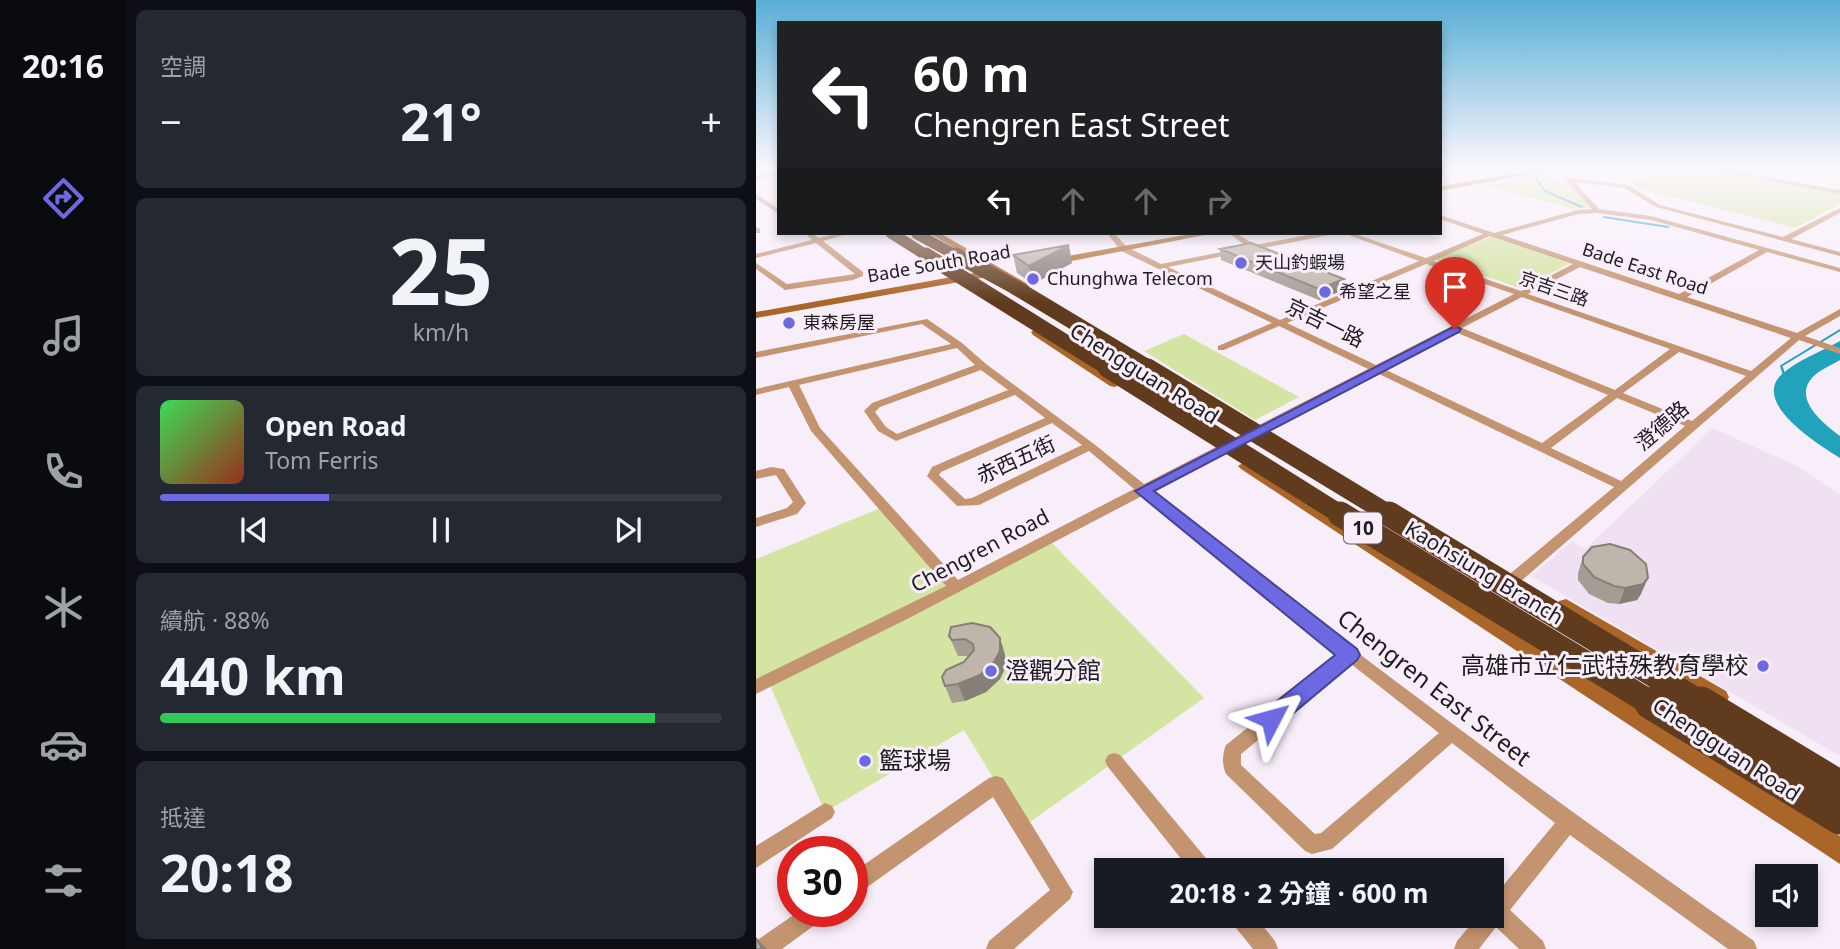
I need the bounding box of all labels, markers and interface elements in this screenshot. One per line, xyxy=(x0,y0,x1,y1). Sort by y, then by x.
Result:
text: 60 m xyxy=(913,40,1030,106)
text: 20:16 xyxy=(22,44,104,87)
icon: left xyxy=(798,49,889,140)
text: 空調 xyxy=(160,50,206,82)
text: 21° xyxy=(400,85,482,156)
text: − xyxy=(160,95,182,147)
text: + xyxy=(700,95,722,147)
text: Chengren East Street xyxy=(913,103,1230,146)
icon: directions xyxy=(39,174,88,223)
icon: left xyxy=(981,182,1019,220)
icon: ahead xyxy=(1054,182,1092,220)
icon: ahead xyxy=(1127,182,1165,220)
icon: right xyxy=(1200,182,1238,220)
text: 25 xyxy=(389,208,493,332)
street label: Bade East Road xyxy=(1579,236,1711,300)
street label: Bade South Road xyxy=(865,239,1012,287)
place label: 天山釣蝦場 xyxy=(1255,250,1345,274)
marker: 天山釣蝦場 xyxy=(1233,255,1249,271)
pin xyxy=(1425,257,1485,329)
street label: 京吉三路 xyxy=(1516,265,1592,311)
place label: Chunghwa Telecom xyxy=(1047,266,1213,290)
icon: arrive xyxy=(1436,268,1474,306)
marker: Chunghwa Telecom xyxy=(1025,271,1041,287)
place label: 希望之星 xyxy=(1339,279,1411,303)
marker: 希望之星 xyxy=(1317,284,1333,300)
street label: 京吉一路 xyxy=(1282,291,1369,353)
place label: 東森房屋 xyxy=(803,310,875,334)
icon: music xyxy=(39,311,88,360)
marker: 東森房屋 xyxy=(781,315,797,331)
text: km/h xyxy=(413,316,469,348)
street label: Chengguan Road xyxy=(1065,316,1224,430)
street label: 澄德路 xyxy=(1628,394,1694,456)
text: Open Road xyxy=(265,408,407,444)
street label: 赤西五街 xyxy=(972,429,1060,490)
text: Tom Ferris xyxy=(265,444,378,476)
icon: phone xyxy=(39,447,88,496)
street label: Chengren Road xyxy=(905,502,1054,598)
icon: previous xyxy=(235,511,273,549)
icon: pause xyxy=(422,511,460,549)
icon: next xyxy=(609,511,647,549)
road number: 10 xyxy=(1344,512,1382,544)
street label: Kaohsiung Branch xyxy=(1400,514,1569,630)
icon: climate xyxy=(39,583,88,632)
street label: Chengren East Street xyxy=(1331,601,1539,773)
text: 續航 · 88% xyxy=(160,604,270,636)
text: 440 km xyxy=(160,639,346,710)
place label: 高雄市立仁武特殊教育學校 xyxy=(1461,648,1749,681)
place label: 澄觀分館 xyxy=(1005,653,1101,686)
marker: 高雄市立仁武特殊教育學校 xyxy=(1755,658,1771,674)
marker: 澄觀分館 xyxy=(983,663,999,679)
position arrow xyxy=(1234,682,1308,756)
street label: Chengguan Road xyxy=(1647,691,1806,807)
icon: car xyxy=(39,720,88,769)
place label: 籃球場 xyxy=(879,743,951,776)
marker: 籃球場 xyxy=(857,753,873,769)
text: 抵達 xyxy=(160,801,206,833)
text: 20:18 xyxy=(160,836,294,907)
speed limit sign: 30 xyxy=(777,836,868,927)
icon: filters xyxy=(39,856,88,905)
map controls xyxy=(1755,864,1818,927)
button: sound xyxy=(1755,864,1818,927)
text: 20:18 · 2 分鐘 · 600 m xyxy=(1170,875,1428,911)

